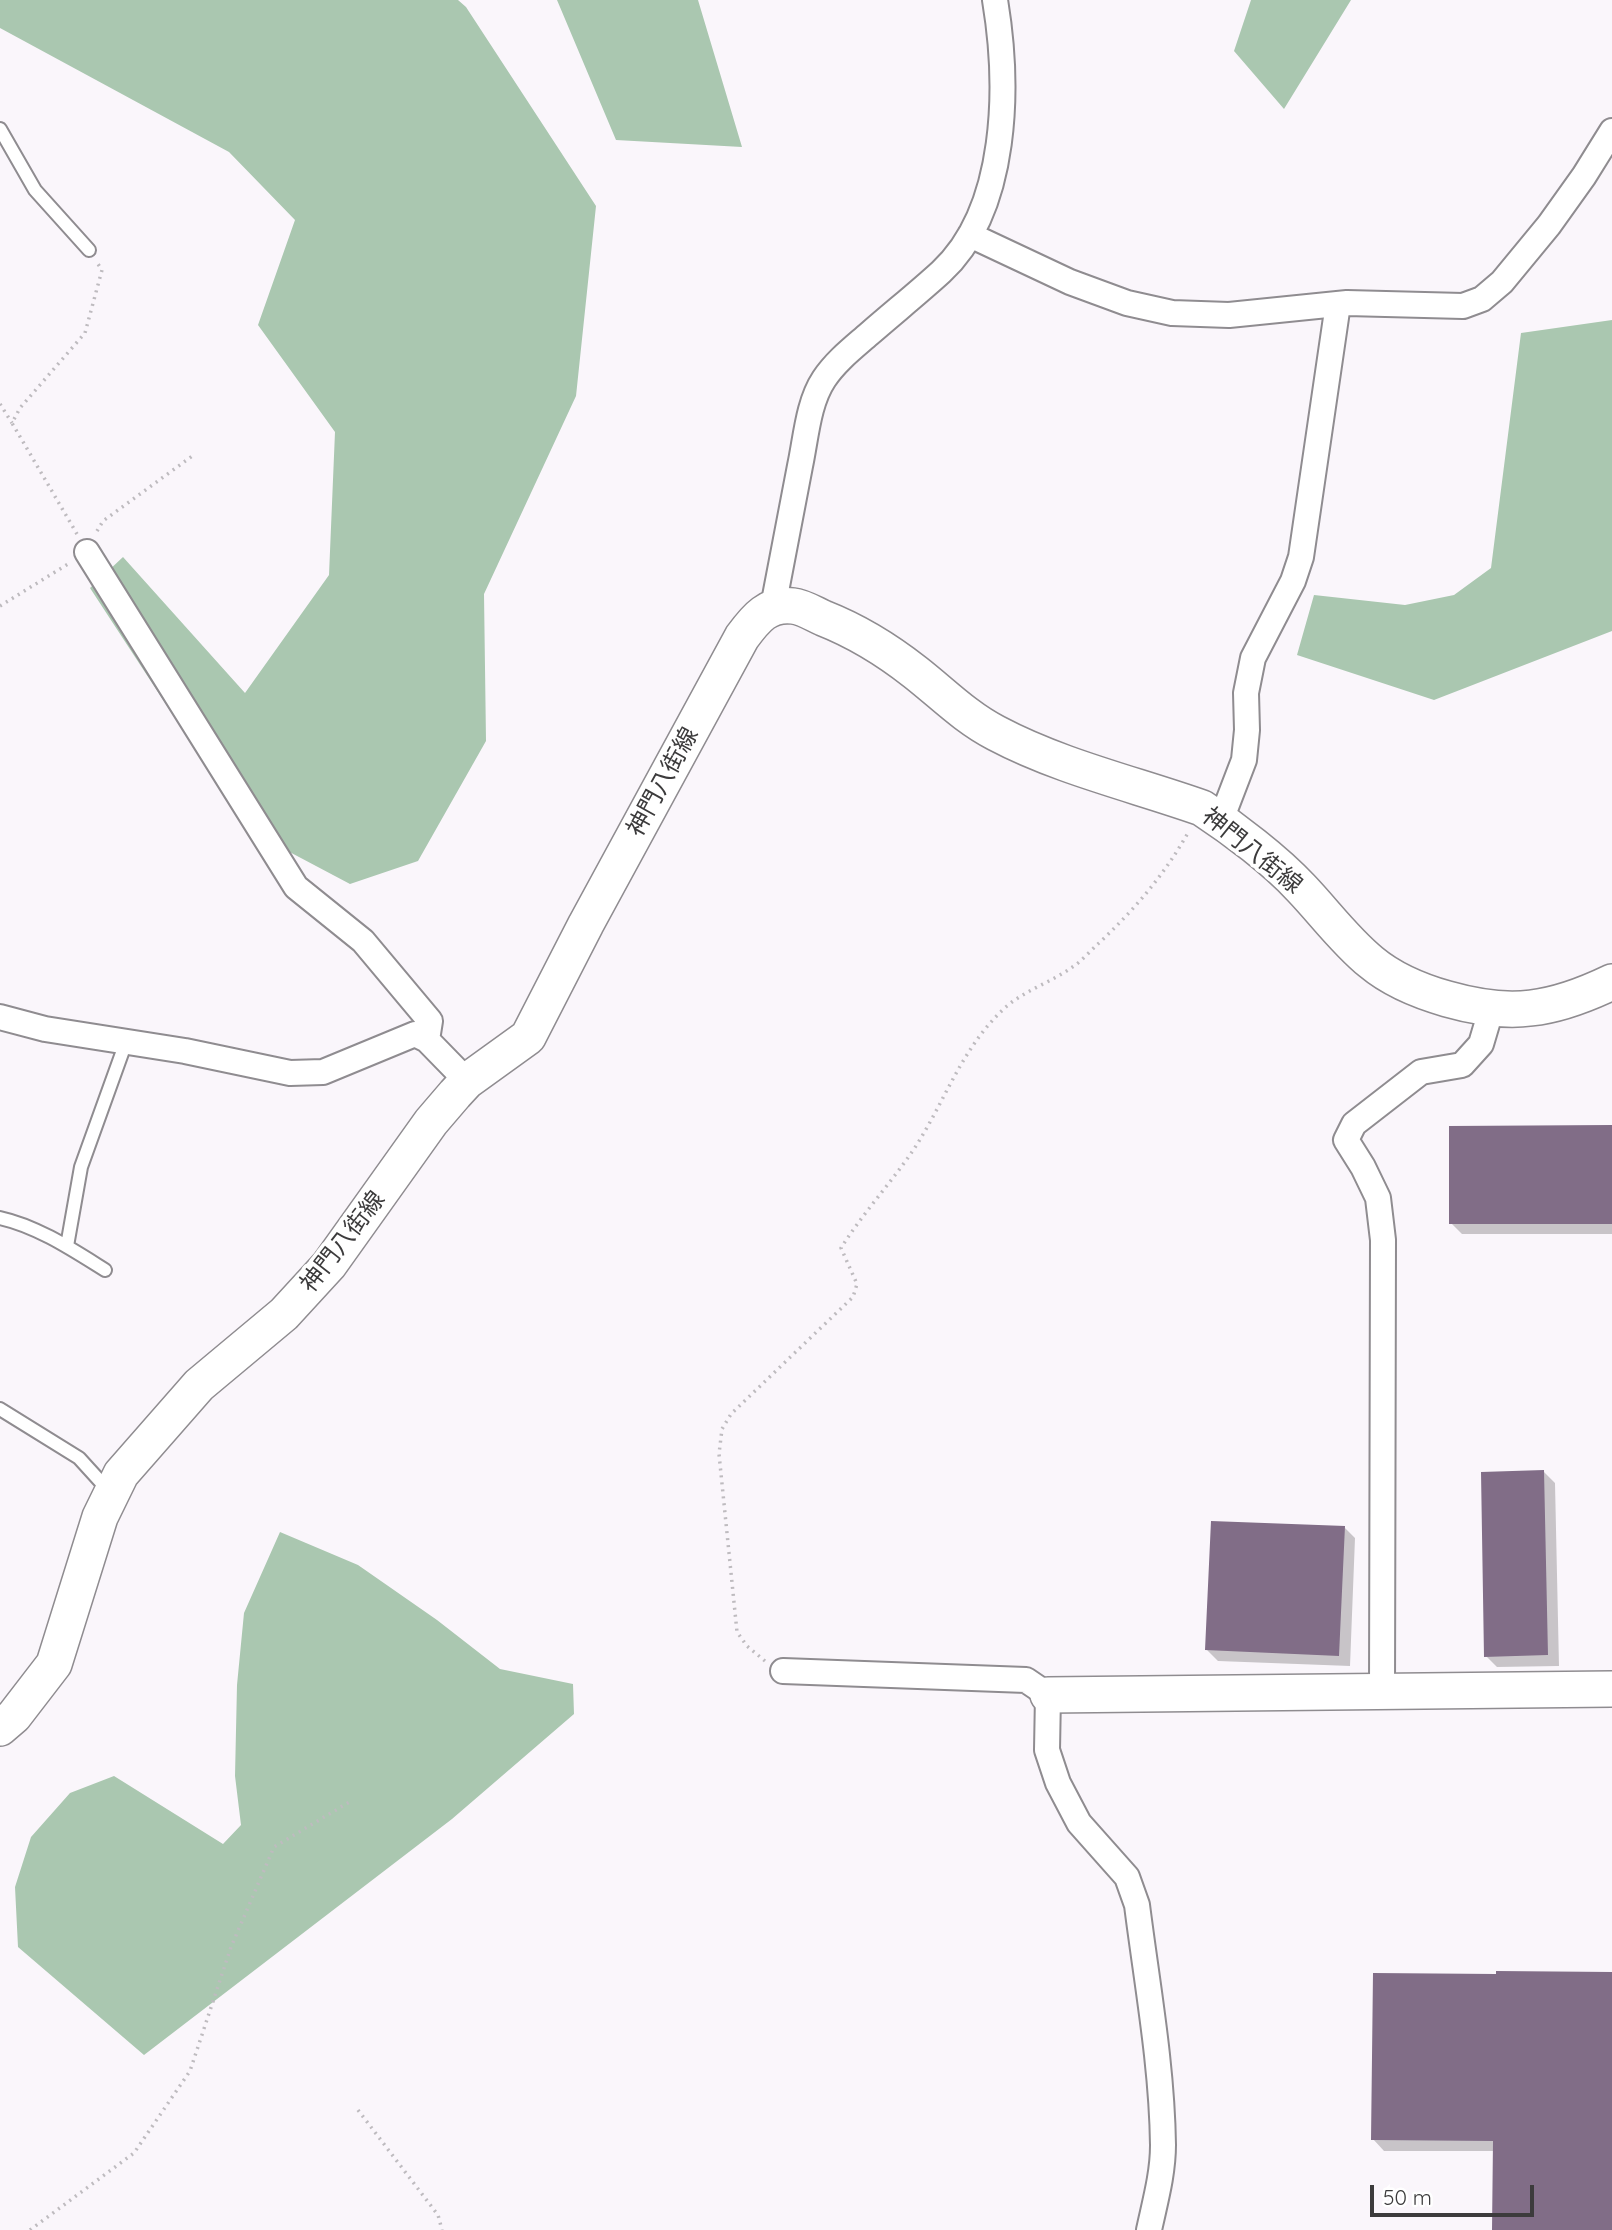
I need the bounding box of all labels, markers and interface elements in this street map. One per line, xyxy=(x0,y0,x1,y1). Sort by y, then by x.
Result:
street label: 神門八街線 xyxy=(621,723,705,841)
street label: 神門八街線 xyxy=(1196,802,1308,900)
street label: 神門八街線 xyxy=(295,1186,391,1298)
scale bar xyxy=(1374,2170,1538,2214)
text: 50 m xyxy=(1383,2184,1432,2210)

